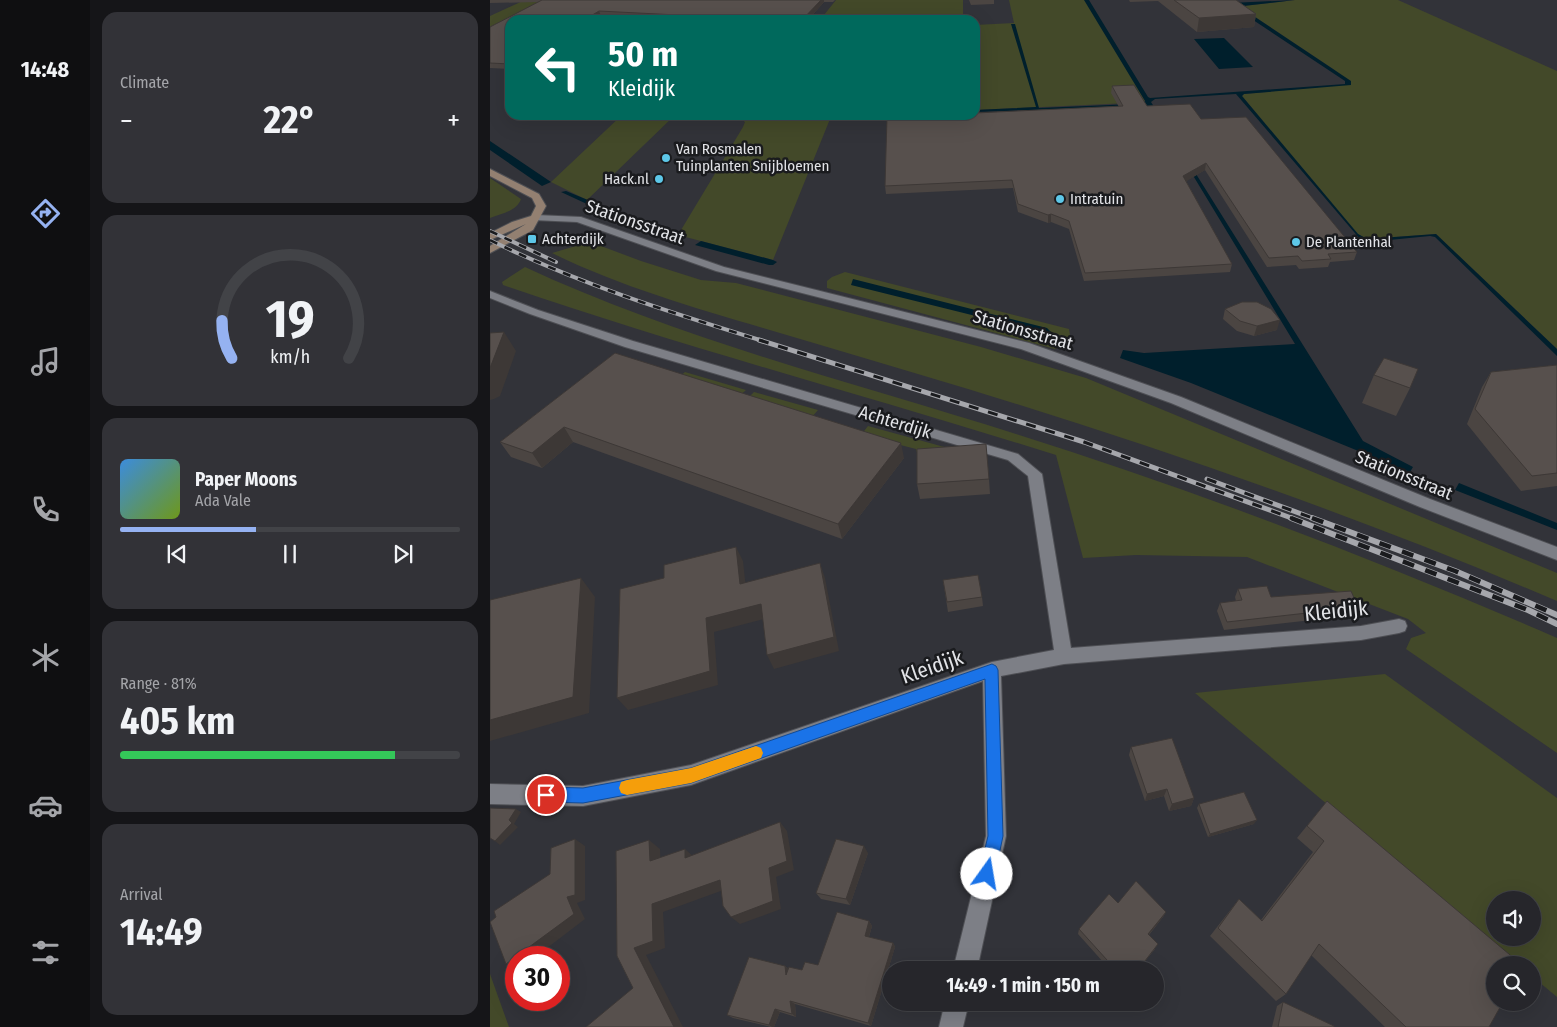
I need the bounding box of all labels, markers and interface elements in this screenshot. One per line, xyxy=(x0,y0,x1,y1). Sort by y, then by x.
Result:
text: 50 m xyxy=(608,33,678,75)
icon: left xyxy=(525,35,590,100)
text: 14:48 xyxy=(21,56,69,83)
text: Climate xyxy=(120,73,169,92)
text: Kleidijk xyxy=(608,75,675,102)
text: 22° xyxy=(263,97,316,143)
text: − xyxy=(120,104,133,137)
text: + xyxy=(447,104,460,137)
place label: Van Rosmalen Tuinplanten Snijbloemen xyxy=(676,140,829,175)
marker: Van Rosmalen Tuinplanten Snijbloemen xyxy=(660,152,672,164)
place label: Hack.nl xyxy=(604,170,649,188)
marker: Hack.nl xyxy=(653,173,665,185)
place label: Intratuin xyxy=(1070,190,1123,208)
marker: Intratuin xyxy=(1054,193,1066,205)
street label: Stationsstraat xyxy=(583,195,687,249)
icon: directions xyxy=(28,196,63,231)
place label: Achterdijk xyxy=(542,230,604,248)
marker: Achterdijk xyxy=(526,233,538,245)
place label: De Plantenhal xyxy=(1306,233,1392,251)
marker: De Plantenhal xyxy=(1290,236,1302,248)
text: 19 xyxy=(266,288,314,351)
street label: Stationsstraat xyxy=(970,305,1076,355)
icon: music xyxy=(28,344,63,379)
text: km/h xyxy=(270,346,310,368)
street label: Achterdijk xyxy=(856,401,934,444)
street label: Stationsstraat xyxy=(1352,445,1456,505)
text: Paper Moons xyxy=(195,468,297,491)
text: Ada Vale xyxy=(195,491,251,510)
icon: phone xyxy=(28,492,63,527)
icon: previous xyxy=(163,540,191,568)
icon: pause xyxy=(276,540,304,568)
icon: next xyxy=(389,540,417,568)
street label: Kleidijk xyxy=(1303,595,1369,627)
icon: climate xyxy=(28,640,63,675)
street label: Kleidijk xyxy=(898,644,967,690)
text: Range · 81% xyxy=(120,674,197,693)
text: 405 km xyxy=(120,698,235,744)
pin xyxy=(525,774,567,816)
icon: arrive xyxy=(532,781,560,809)
icon: car xyxy=(28,788,63,823)
position arrow xyxy=(960,847,1012,899)
text: Arrival xyxy=(120,885,162,904)
map controls xyxy=(1486,891,1541,1011)
button: sound xyxy=(1486,891,1541,946)
text: 14:49 xyxy=(120,909,203,955)
icon: filters xyxy=(28,935,63,970)
speed limit sign: 30 xyxy=(505,946,570,1011)
button: search xyxy=(1486,956,1541,1011)
text: 14:49 · 1 min · 150 m xyxy=(946,974,1100,997)

